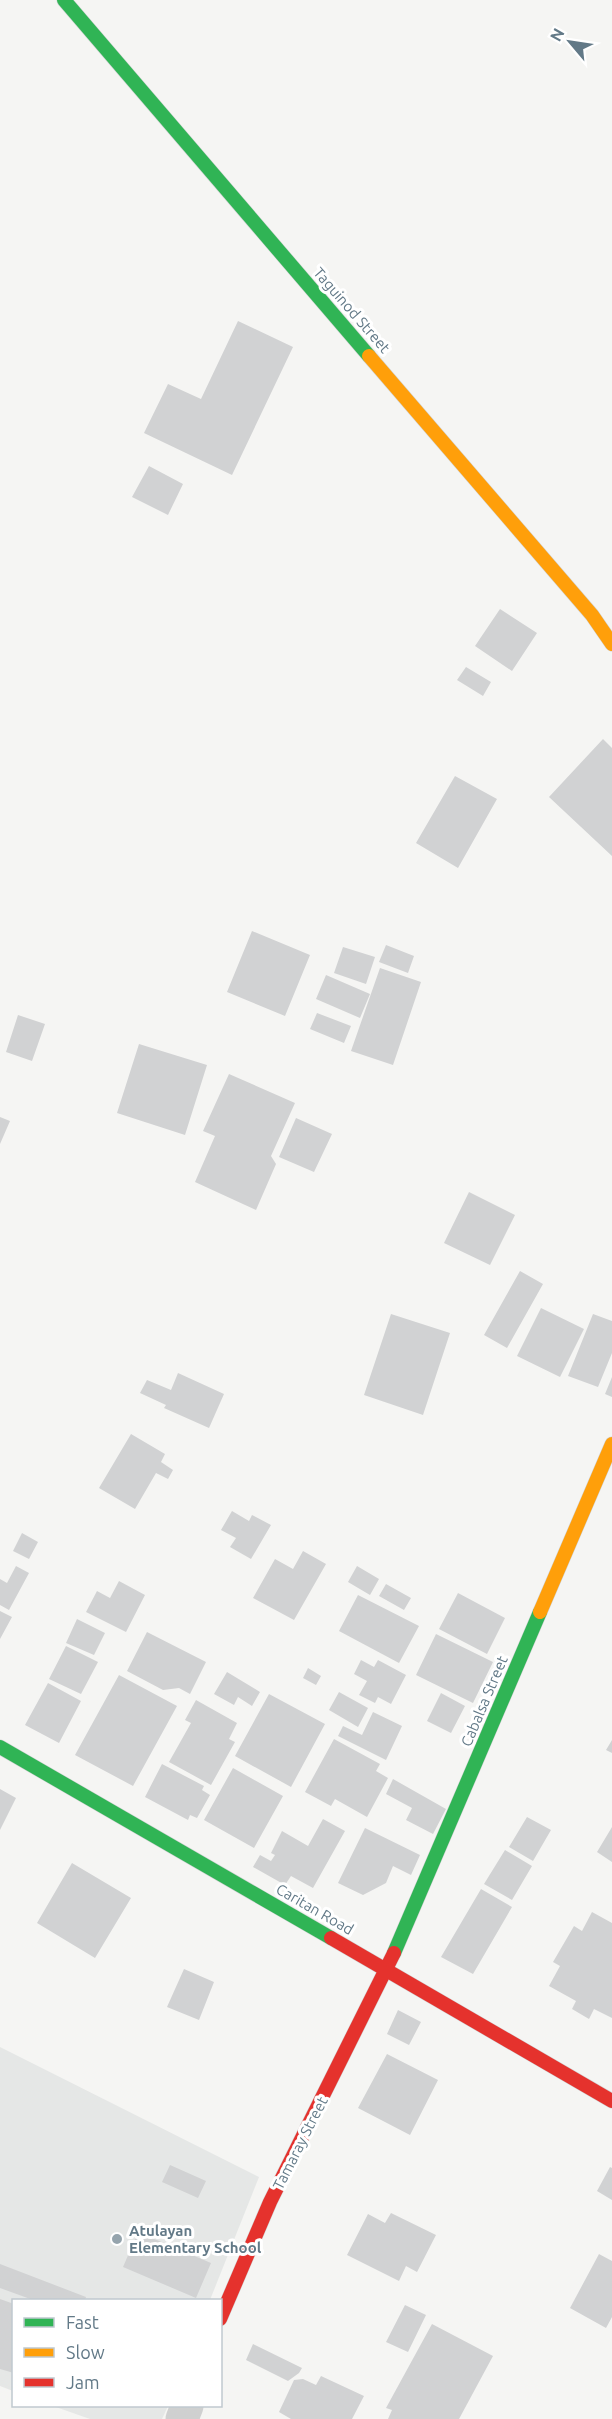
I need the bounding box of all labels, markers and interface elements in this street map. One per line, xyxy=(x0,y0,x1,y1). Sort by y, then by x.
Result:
north arrow xyxy=(540,12,600,72)
text: N xyxy=(546,25,568,44)
street label: Taguinod Street xyxy=(310,264,394,356)
street label: Cabalsa Street xyxy=(457,1653,511,1749)
street label: Caritan Road xyxy=(273,1880,357,1938)
street label: Tamaray Street xyxy=(269,2094,331,2192)
place label: Atulayan Elementary School xyxy=(129,2222,262,2256)
marker: Atulayan Elementary School xyxy=(110,2232,124,2246)
legend xyxy=(12,2299,222,2407)
text: Fast xyxy=(66,2312,99,2332)
text: Slow xyxy=(66,2342,105,2362)
text: Jam xyxy=(66,2372,100,2392)

